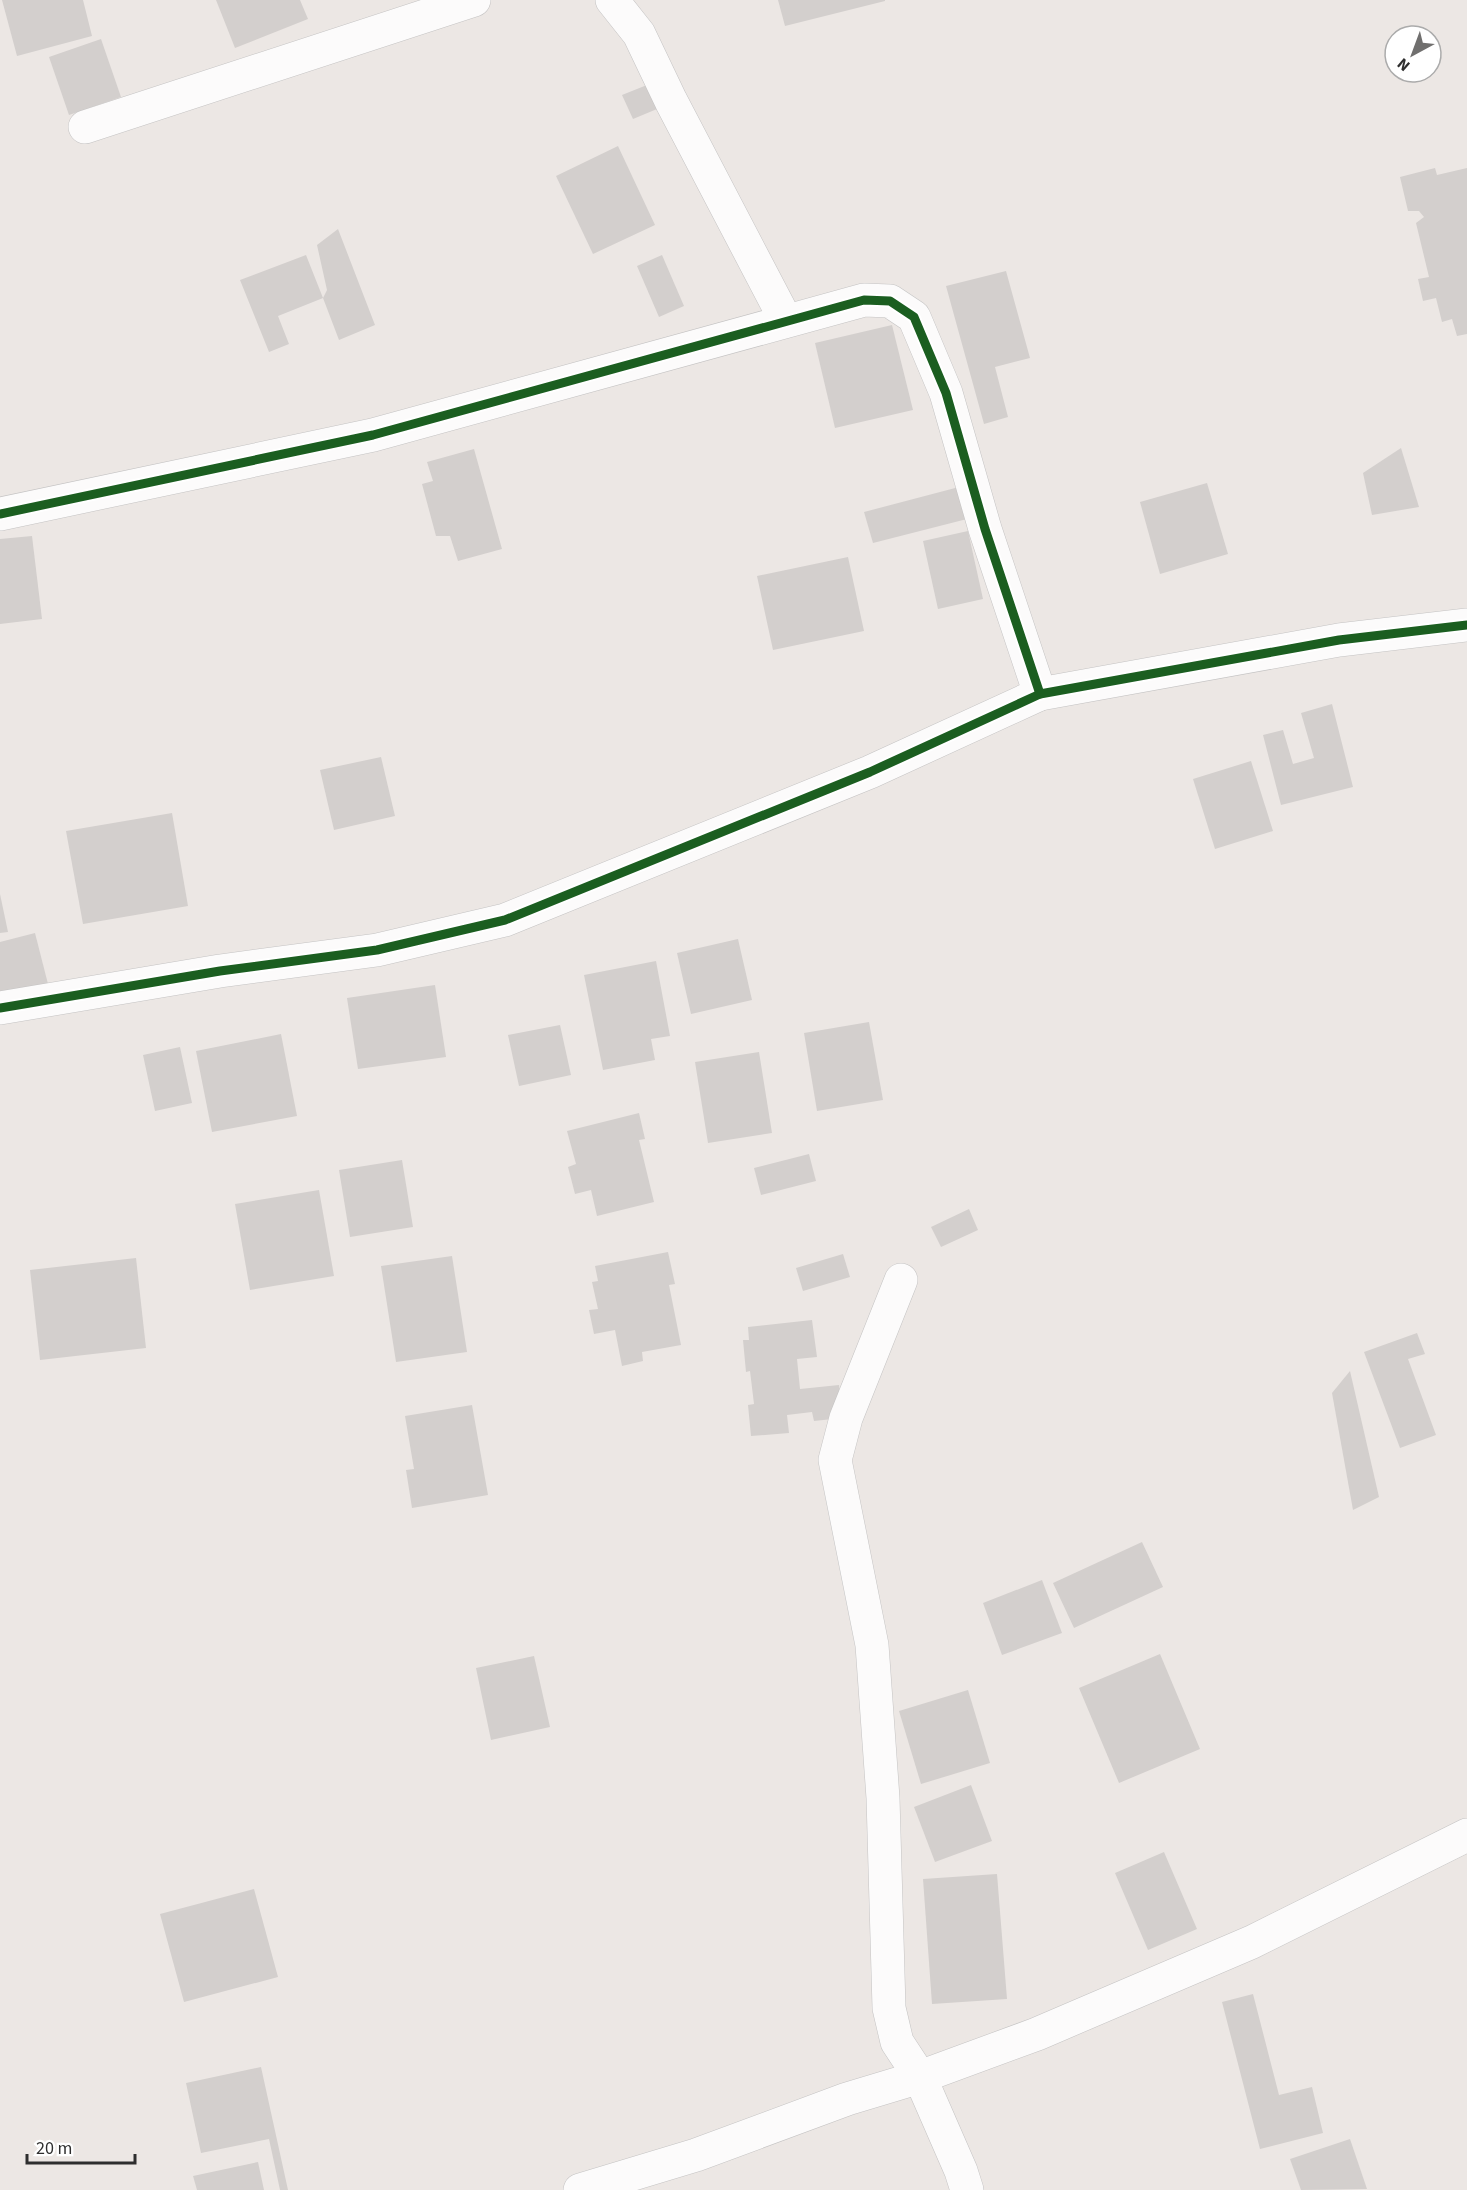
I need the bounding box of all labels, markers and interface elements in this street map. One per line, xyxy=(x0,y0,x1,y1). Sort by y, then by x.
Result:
north arrow xyxy=(1383,24,1443,84)
text: N xyxy=(1393,53,1415,76)
scale bar xyxy=(27,2127,135,2165)
text: 20 m xyxy=(36,2136,72,2161)

